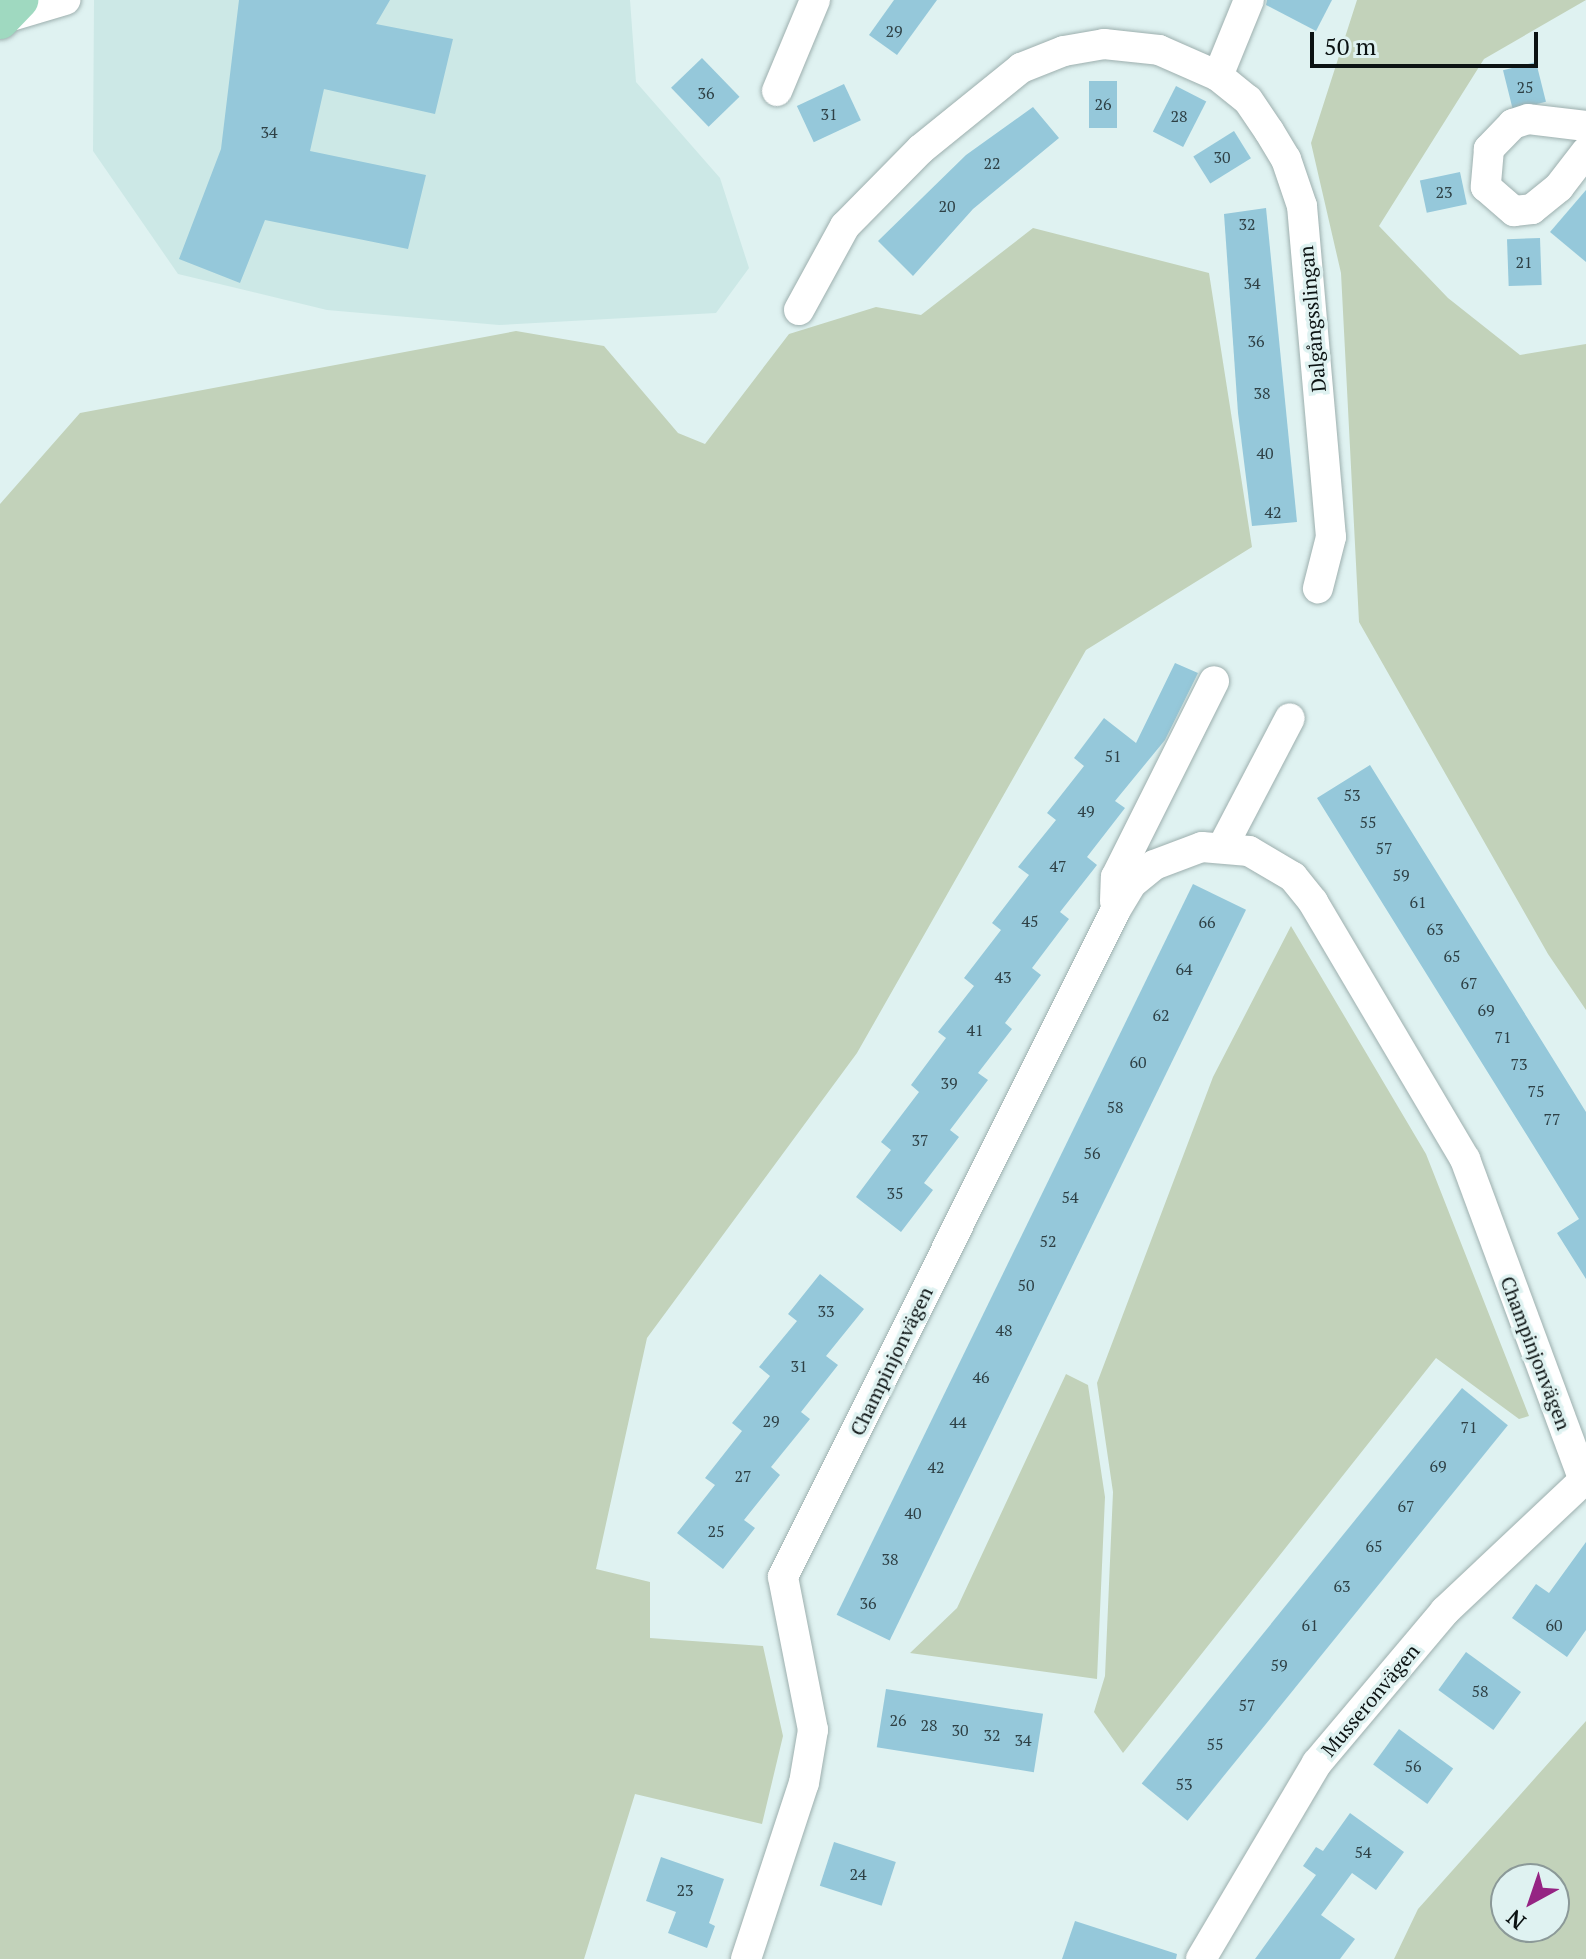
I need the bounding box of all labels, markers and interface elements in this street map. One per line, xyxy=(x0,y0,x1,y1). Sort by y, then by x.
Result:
scale bar xyxy=(1314,16,1542,66)
house number: 29 xyxy=(885,21,903,41)
text: 50 m xyxy=(1324,30,1376,62)
house number: 25 xyxy=(1516,77,1534,97)
house number: 36 xyxy=(697,83,715,103)
house number: 26 xyxy=(1094,94,1112,114)
house number: 31 xyxy=(820,104,838,124)
house number: 28 xyxy=(1170,106,1188,126)
house number: 34 xyxy=(260,122,278,142)
house number: 30 xyxy=(1213,147,1231,167)
house number: 22 xyxy=(983,153,1001,173)
house number: 23 xyxy=(1435,182,1453,202)
house number: 20 xyxy=(938,196,956,216)
house number: 32 xyxy=(1238,214,1256,234)
street label: Dalgångsslingan xyxy=(1294,245,1330,393)
house number: 21 xyxy=(1515,252,1533,272)
house number: 34 xyxy=(1243,273,1261,293)
house number: 36 xyxy=(1247,331,1265,351)
house number: 38 xyxy=(1253,383,1271,403)
house number: 40 xyxy=(1256,443,1274,463)
house number: 42 xyxy=(1264,502,1282,522)
house number: 51 xyxy=(1104,746,1122,766)
house number: 53 xyxy=(1343,785,1361,805)
house number: 49 xyxy=(1077,801,1095,821)
house number: 55 xyxy=(1359,812,1377,832)
house number: 57 xyxy=(1375,838,1393,858)
house number: 47 xyxy=(1049,856,1067,876)
house number: 59 xyxy=(1392,865,1410,885)
house number: 61 xyxy=(1409,892,1427,912)
house number: 45 xyxy=(1021,911,1039,931)
house number: 66 xyxy=(1198,912,1216,932)
house number: 63 xyxy=(1426,919,1444,939)
house number: 65 xyxy=(1443,946,1461,966)
house number: 64 xyxy=(1175,959,1193,979)
house number: 43 xyxy=(994,967,1012,987)
house number: 67 xyxy=(1460,973,1478,993)
house number: 69 xyxy=(1477,1000,1495,1020)
house number: 62 xyxy=(1152,1005,1170,1025)
house number: 41 xyxy=(966,1020,984,1040)
house number: 71 xyxy=(1494,1027,1512,1047)
house number: 60 xyxy=(1129,1052,1147,1072)
house number: 73 xyxy=(1510,1054,1528,1074)
house number: 39 xyxy=(940,1073,958,1093)
house number: 75 xyxy=(1527,1081,1545,1101)
house number: 58 xyxy=(1106,1097,1124,1117)
house number: 77 xyxy=(1543,1109,1561,1129)
house number: 37 xyxy=(911,1130,929,1150)
house number: 56 xyxy=(1083,1143,1101,1163)
house number: 35 xyxy=(886,1183,904,1203)
house number: 54 xyxy=(1061,1187,1079,1207)
house number: 52 xyxy=(1039,1231,1057,1251)
street label: Champinjonvägen xyxy=(1496,1273,1576,1433)
house number: 50 xyxy=(1017,1275,1035,1295)
street label: Champinjonvägen xyxy=(845,1283,937,1439)
house number: 33 xyxy=(817,1301,835,1321)
house number: 48 xyxy=(995,1320,1013,1340)
house number: 31 xyxy=(790,1356,808,1376)
house number: 46 xyxy=(972,1367,990,1387)
house number: 29 xyxy=(762,1411,780,1431)
house number: 44 xyxy=(949,1412,967,1432)
house number: 71 xyxy=(1460,1417,1478,1437)
house number: 69 xyxy=(1429,1456,1447,1476)
house number: 42 xyxy=(927,1457,945,1477)
house number: 27 xyxy=(734,1466,752,1486)
house number: 67 xyxy=(1397,1496,1415,1516)
house number: 40 xyxy=(904,1503,922,1523)
house number: 25 xyxy=(707,1521,725,1541)
house number: 65 xyxy=(1365,1536,1383,1556)
house number: 38 xyxy=(881,1549,899,1569)
house number: 63 xyxy=(1333,1576,1351,1596)
house number: 36 xyxy=(859,1593,877,1613)
house number: 61 xyxy=(1301,1615,1319,1635)
house number: 60 xyxy=(1545,1615,1563,1635)
street label: Musseronvägen xyxy=(1316,1639,1424,1761)
house number: 59 xyxy=(1270,1655,1288,1675)
house number: 58 xyxy=(1471,1681,1489,1701)
house number: 57 xyxy=(1238,1695,1256,1715)
house number: 26 xyxy=(889,1710,907,1730)
house number: 28 xyxy=(920,1715,938,1735)
house number: 30 xyxy=(951,1720,969,1740)
house number: 32 xyxy=(983,1725,1001,1745)
house number: 34 xyxy=(1014,1730,1032,1750)
house number: 55 xyxy=(1206,1734,1224,1754)
house number: 56 xyxy=(1404,1756,1422,1776)
house number: 53 xyxy=(1175,1774,1193,1794)
house number: 54 xyxy=(1354,1842,1372,1862)
north arrow xyxy=(1490,1863,1570,1943)
house number: 24 xyxy=(849,1864,867,1884)
house number: 23 xyxy=(676,1880,694,1900)
text: N xyxy=(1500,1904,1531,1937)

